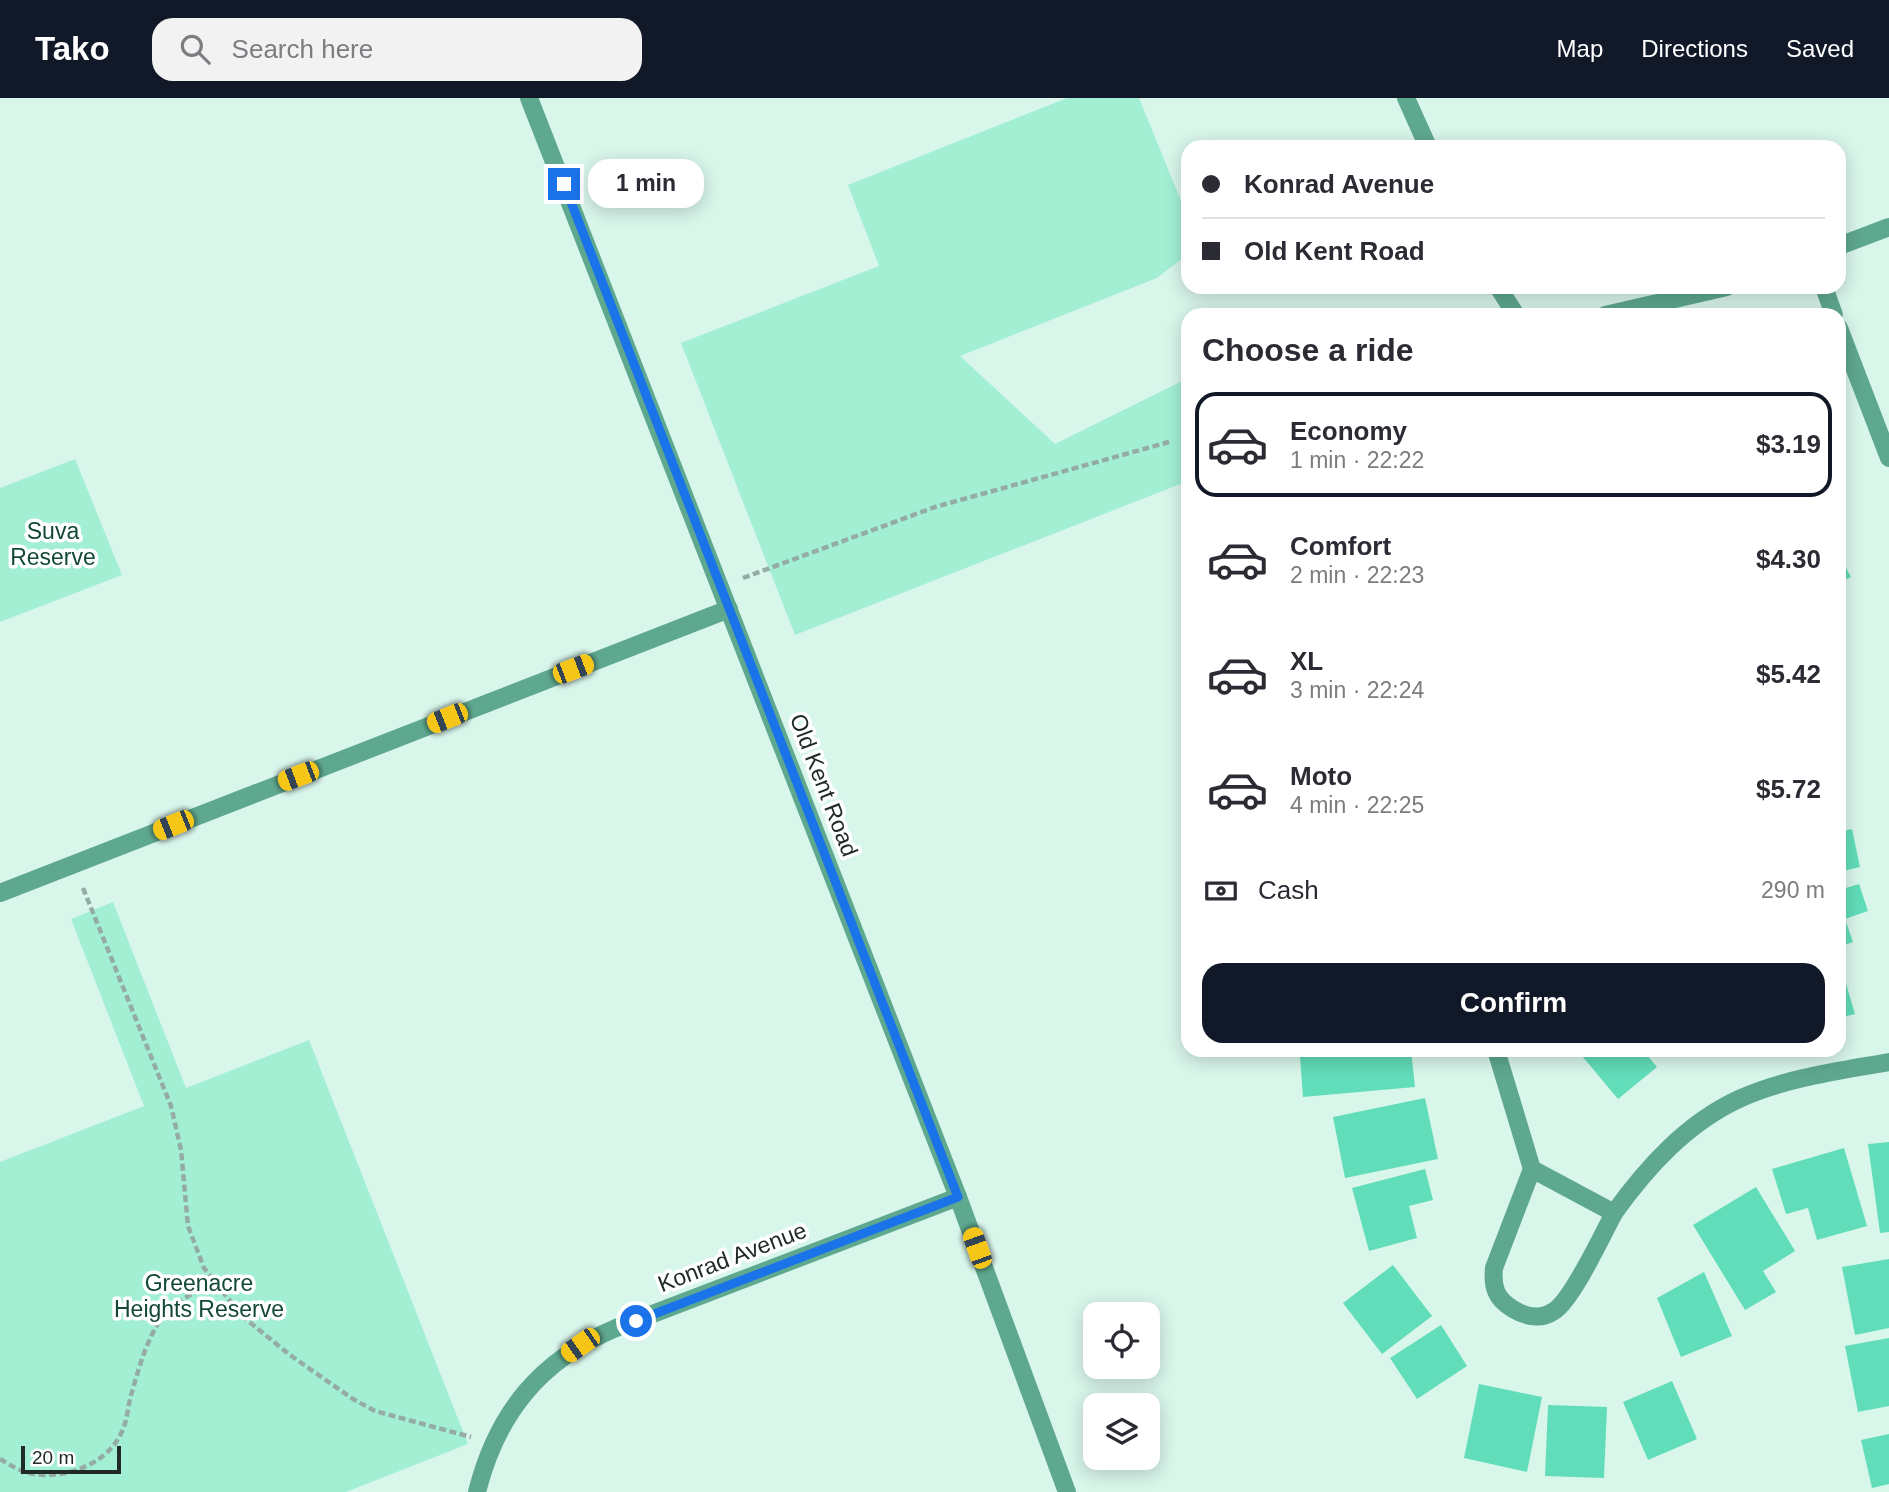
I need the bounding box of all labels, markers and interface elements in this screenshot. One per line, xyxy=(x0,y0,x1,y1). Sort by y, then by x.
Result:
search box xyxy=(152,18,642,81)
text: Tako xyxy=(35,30,110,67)
icon: search xyxy=(176,30,214,68)
text: Search here xyxy=(232,34,373,64)
text: Map xyxy=(1557,35,1603,62)
text: Directions xyxy=(1641,35,1748,62)
text: Saved xyxy=(1786,35,1854,62)
callout: 1 min xyxy=(588,160,704,208)
route end xyxy=(548,168,580,200)
text: Konrad Avenue xyxy=(1244,169,1434,199)
text: 1 min xyxy=(616,170,676,196)
text: Old Kent Road xyxy=(1244,236,1425,266)
text: Choose a ride xyxy=(1202,332,1414,368)
icon: car xyxy=(1206,413,1269,476)
text: Economy xyxy=(1290,416,1407,446)
text: $3.19 xyxy=(1756,429,1821,459)
text: 1 min · 22:22 xyxy=(1290,447,1424,473)
park label: Suva Reserve xyxy=(10,518,96,570)
icon: car xyxy=(1206,528,1269,591)
text: Comfort xyxy=(1290,531,1391,561)
text: $4.30 xyxy=(1756,544,1821,574)
text: 2 min · 22:23 xyxy=(1290,562,1424,588)
icon: car xyxy=(1206,643,1269,706)
text: XL xyxy=(1290,646,1323,676)
car xyxy=(550,652,597,686)
text: $5.42 xyxy=(1756,659,1821,689)
text: 3 min · 22:24 xyxy=(1290,677,1424,703)
car xyxy=(424,700,471,736)
street label: Old Kent Road xyxy=(785,710,863,860)
icon: car xyxy=(1206,758,1269,821)
car xyxy=(275,759,322,793)
text: Moto xyxy=(1290,761,1352,791)
text: $5.72 xyxy=(1756,774,1821,804)
text: 4 min · 22:25 xyxy=(1290,792,1424,818)
car xyxy=(150,807,197,843)
icon: cash xyxy=(1202,872,1240,910)
text: Cash xyxy=(1258,875,1319,905)
text: 290 m xyxy=(1761,877,1825,903)
button: Confirm xyxy=(1202,963,1825,1043)
street label: Konrad Avenue xyxy=(654,1217,810,1297)
car xyxy=(960,1225,995,1271)
park label: Greenacre Heights Reserve xyxy=(114,1270,284,1322)
map controls xyxy=(1083,1302,1160,1470)
button: locate xyxy=(1083,1302,1160,1379)
route start xyxy=(620,1305,652,1337)
car xyxy=(557,1324,604,1366)
button: layers xyxy=(1083,1393,1160,1470)
scale bar xyxy=(21,1443,121,1475)
text: 20 m xyxy=(32,1447,74,1468)

